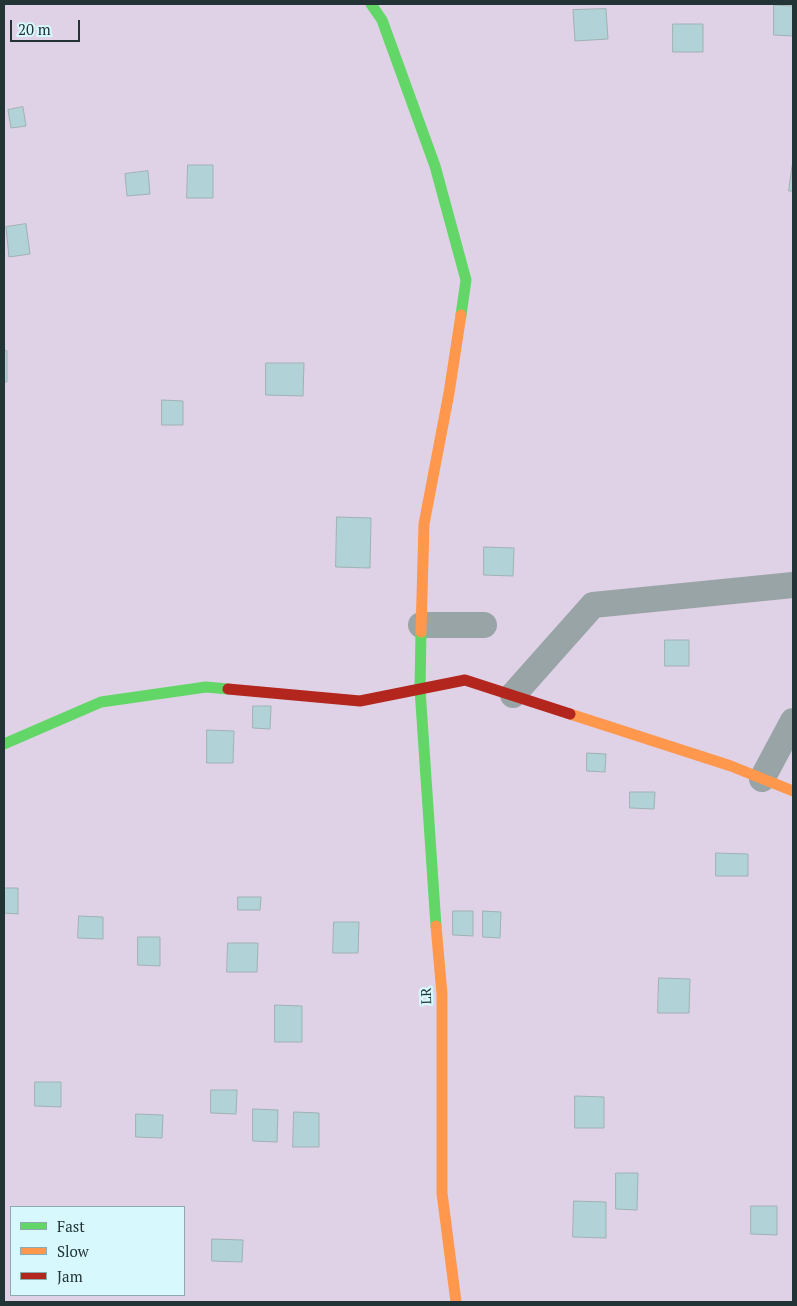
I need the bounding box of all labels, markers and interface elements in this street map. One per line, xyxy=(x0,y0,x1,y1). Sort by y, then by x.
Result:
scale bar xyxy=(12,10,82,42)
text: 20 m xyxy=(18,19,51,39)
street label: LR xyxy=(418,987,436,1005)
legend xyxy=(10,1206,185,1296)
text: Fast xyxy=(57,1216,85,1236)
text: Slow xyxy=(57,1241,89,1261)
text: Jam xyxy=(57,1266,83,1286)

